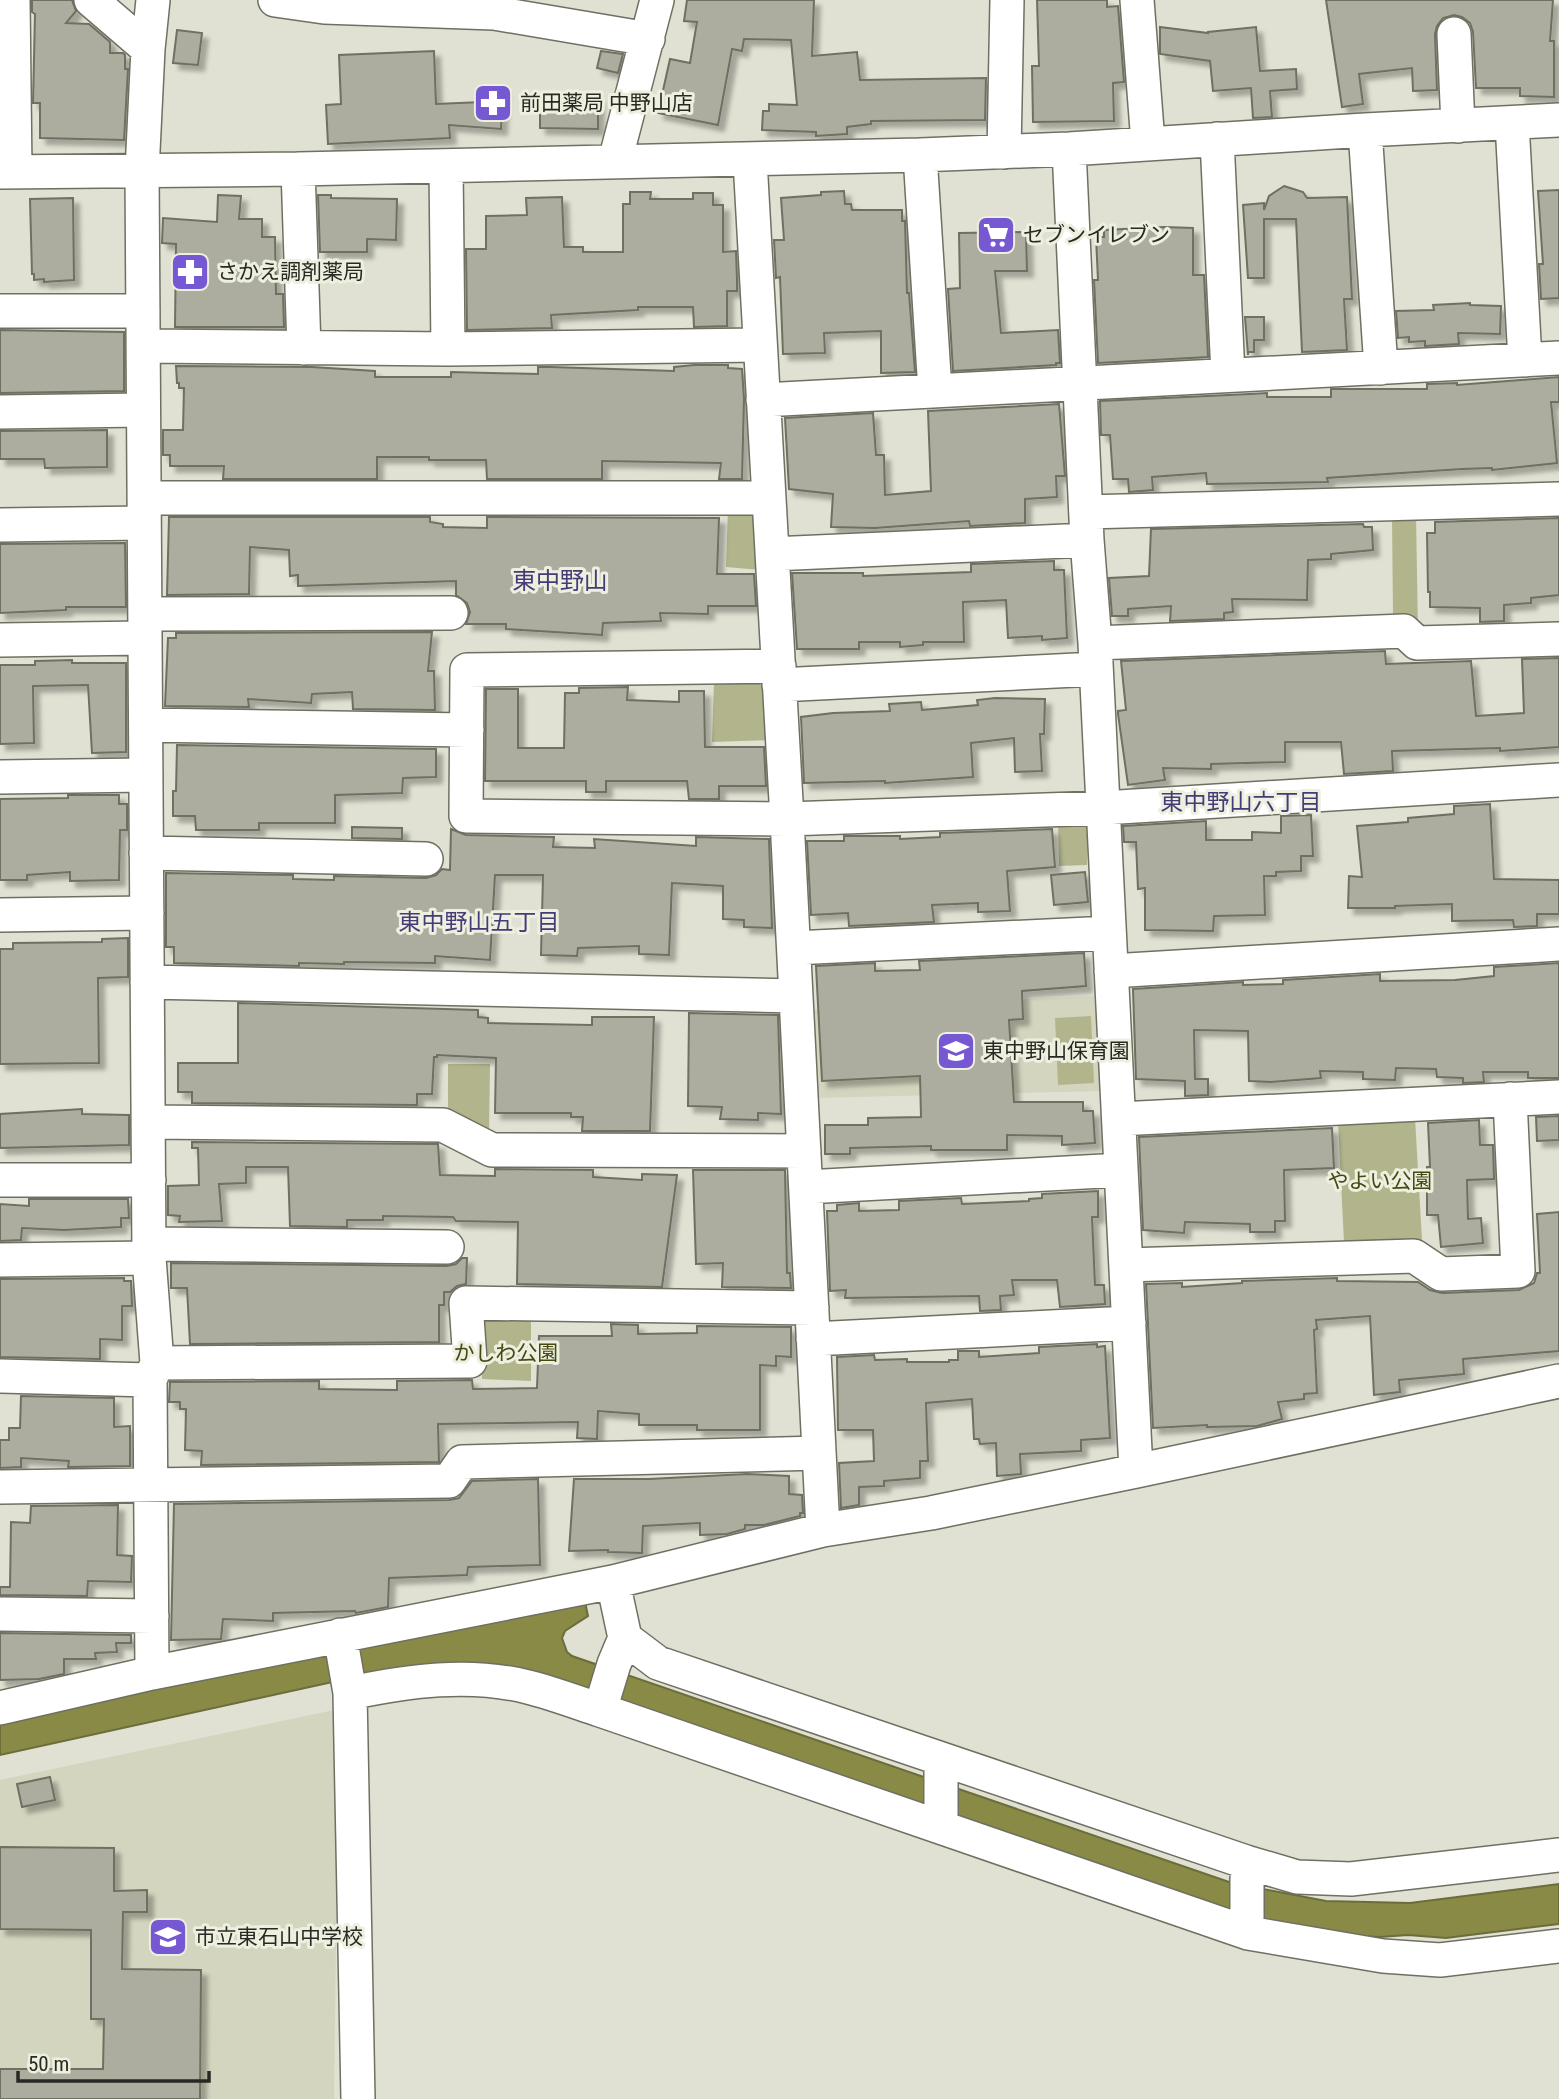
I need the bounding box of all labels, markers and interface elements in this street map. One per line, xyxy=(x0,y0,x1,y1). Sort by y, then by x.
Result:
pharmacy icon: 前田薬局 中野山店 xyxy=(472,82,514,124)
place label: 前田薬局 中野山店 xyxy=(520,91,693,115)
supermarket icon: セブンイレブン xyxy=(975,214,1017,256)
place label: セブンイレブン xyxy=(1023,223,1170,247)
pharmacy icon: さかえ調剤薬局 xyxy=(169,251,211,293)
place label: さかえ調剤薬局 xyxy=(217,260,364,284)
district label: 東中野山 xyxy=(512,567,608,595)
district label: 東中野山六丁目 xyxy=(1161,789,1322,816)
district label: 東中野山五丁目 xyxy=(399,909,560,936)
school or university icon: 東中野山保育園 xyxy=(935,1030,977,1072)
place label: 東中野山保育園 xyxy=(983,1039,1130,1063)
park label: やよい公園 xyxy=(1328,1169,1433,1193)
park label: かしわ公園 xyxy=(454,1341,559,1365)
school or university icon: 市立東石山中学校 xyxy=(147,1916,189,1958)
place label: 市立東石山中学校 xyxy=(195,1925,363,1949)
scale bar xyxy=(18,2039,208,2084)
text: 50 m xyxy=(28,2052,69,2076)

